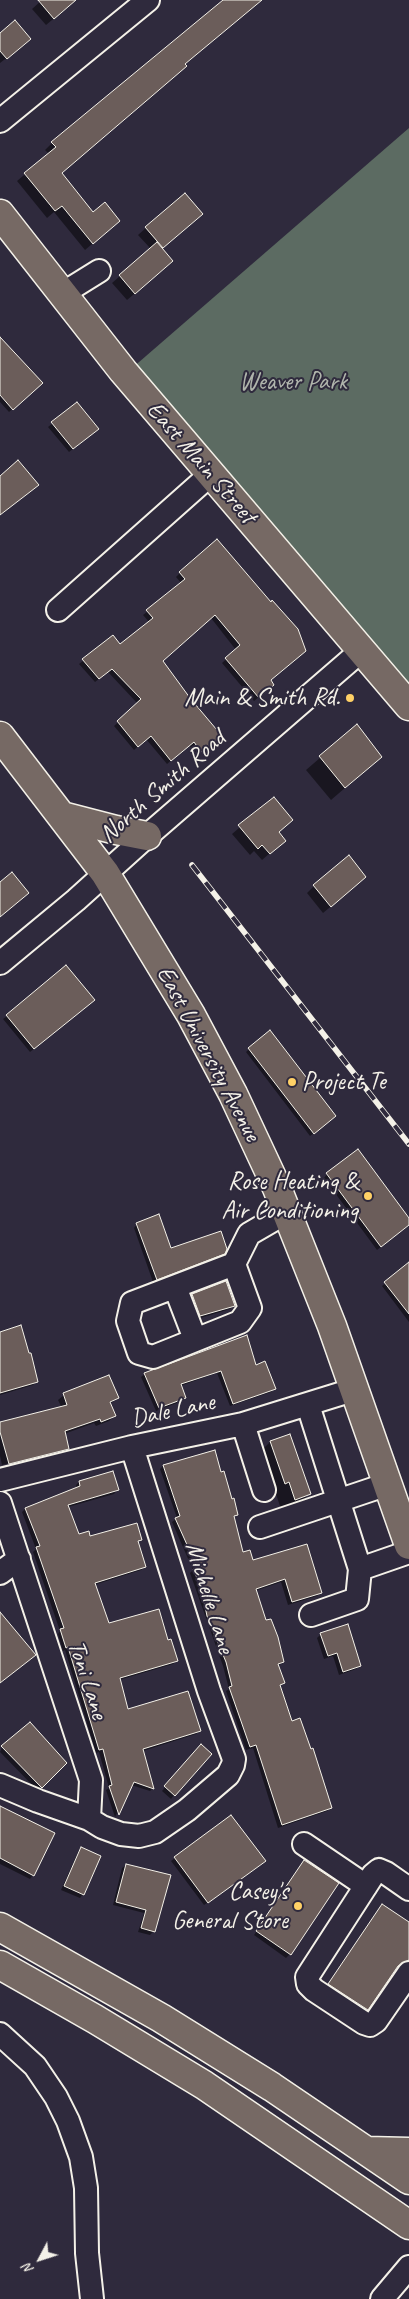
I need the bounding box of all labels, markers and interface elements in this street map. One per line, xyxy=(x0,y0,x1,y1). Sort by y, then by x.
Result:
park label: Weaver Park xyxy=(239,367,347,397)
street label: East Main Street xyxy=(140,396,262,530)
place label: Main & Smith Rd. xyxy=(185,683,340,713)
marker: Main & Smith Rd. xyxy=(344,692,356,704)
street label: North Smith Road xyxy=(94,724,232,850)
street label: East University Avenue xyxy=(149,961,267,1147)
place label: Project Te xyxy=(302,1067,386,1097)
marker: Project Te xyxy=(286,1076,298,1088)
place label: Rose Heating & Air Conditioning xyxy=(222,1167,358,1226)
marker: Rose Heating & Air Conditioning xyxy=(362,1190,374,1202)
street label: Dale Lane xyxy=(128,1388,218,1434)
street label: Michelle Lane xyxy=(178,1539,240,1657)
street label: Toni Lane xyxy=(60,1637,114,1723)
place label: Casey's General Store xyxy=(172,1877,288,1936)
marker: Casey's General Store xyxy=(292,1900,304,1912)
north arrow xyxy=(15,2234,65,2284)
text: N xyxy=(19,2260,37,2278)

